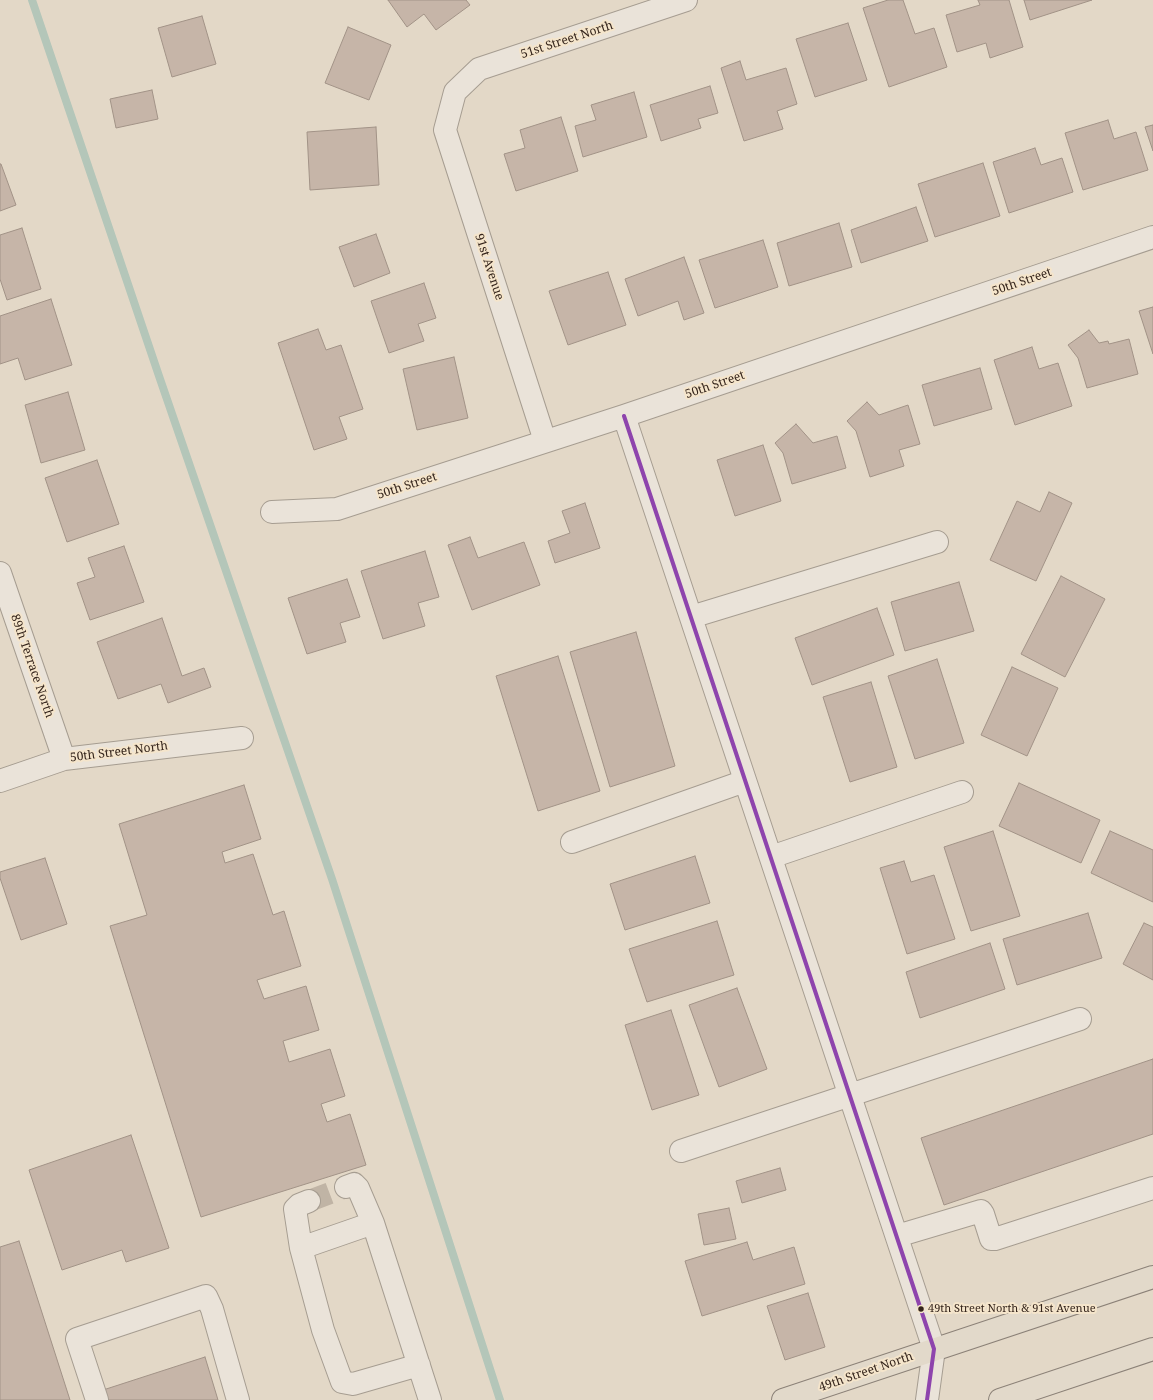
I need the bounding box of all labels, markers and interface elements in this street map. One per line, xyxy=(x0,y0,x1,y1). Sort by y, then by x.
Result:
street label: 51st Street North xyxy=(519,18,615,62)
street label: 91st Avenue xyxy=(471,232,507,302)
street label: 50th Street xyxy=(990,265,1054,299)
street label: 50th Street xyxy=(683,368,747,402)
street label: 50th Street xyxy=(375,470,439,502)
street label: 89th Terrace North xyxy=(8,612,56,720)
street label: 50th Street North xyxy=(69,739,169,765)
place label: 49th Street North & 91st Avenue xyxy=(928,1302,1096,1316)
marker: 49th Street North & 91st Avenue xyxy=(916,1304,926,1314)
street label: 49th Street North xyxy=(817,1349,915,1395)

